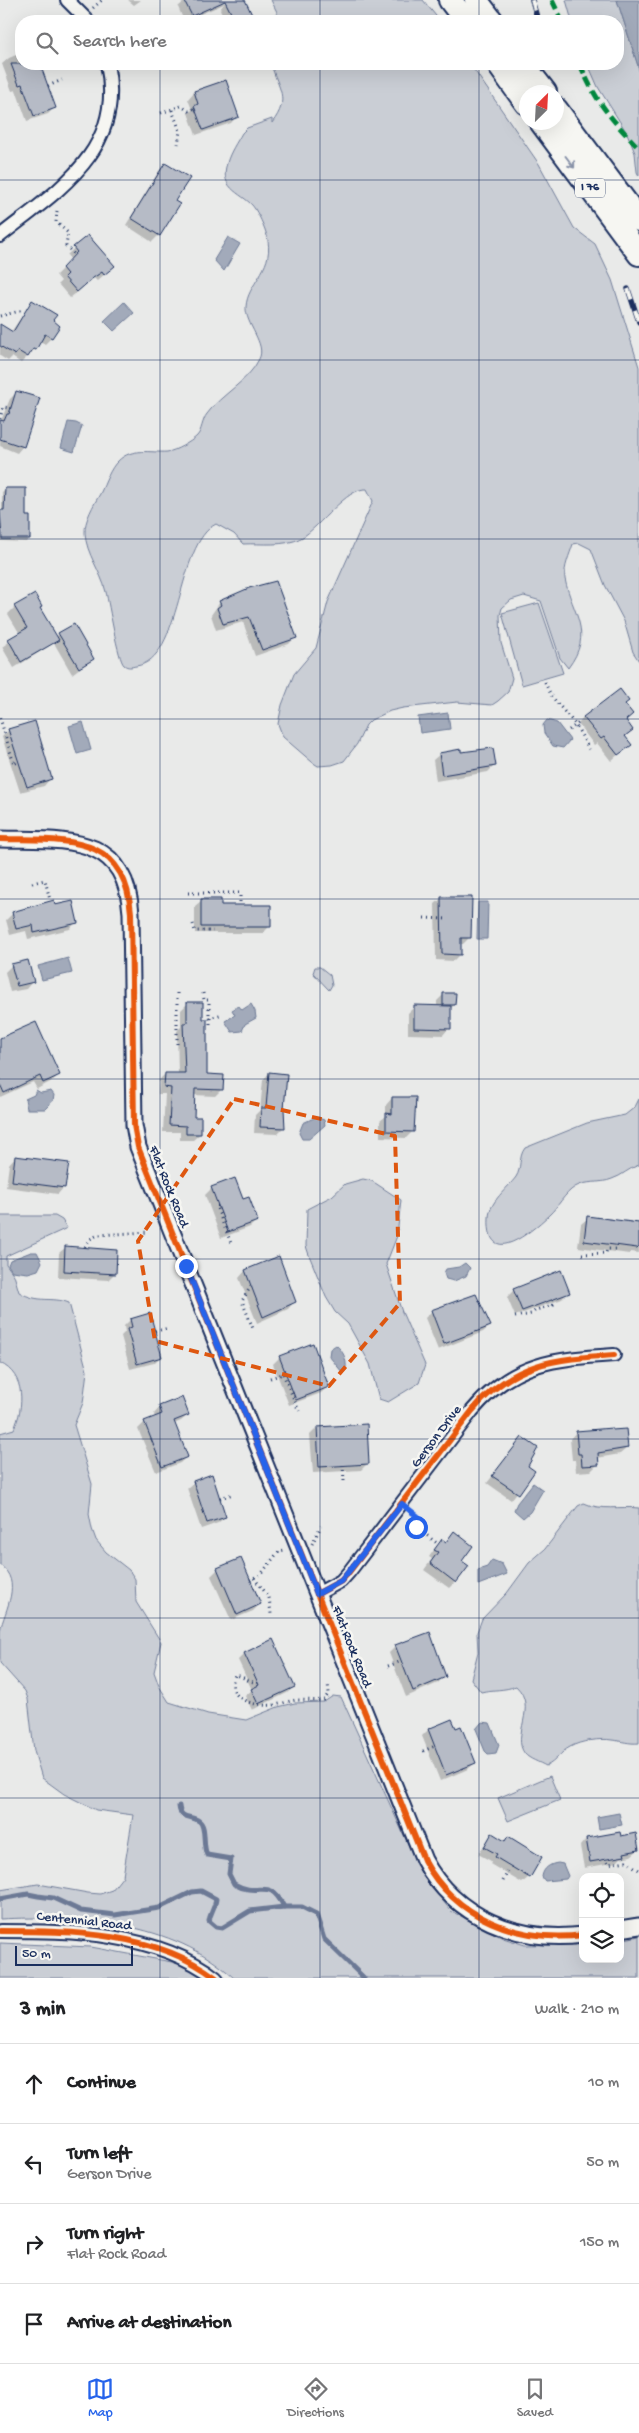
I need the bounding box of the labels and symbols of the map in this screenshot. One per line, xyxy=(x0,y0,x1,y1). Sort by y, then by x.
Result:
north arrow xyxy=(519,85,564,130)
one-way arrow xyxy=(565,155,576,168)
road number: I 76 xyxy=(575,178,605,198)
street label: Flat Rock Road xyxy=(144,1143,193,1232)
route end xyxy=(175,1255,198,1278)
street label: Gerson Drive xyxy=(408,1402,466,1472)
route start xyxy=(405,1516,428,1539)
street label: Flat Rock Road xyxy=(327,1603,376,1692)
street label: Centennial Road xyxy=(36,1909,134,1936)
scale bar xyxy=(15,1943,132,1966)

